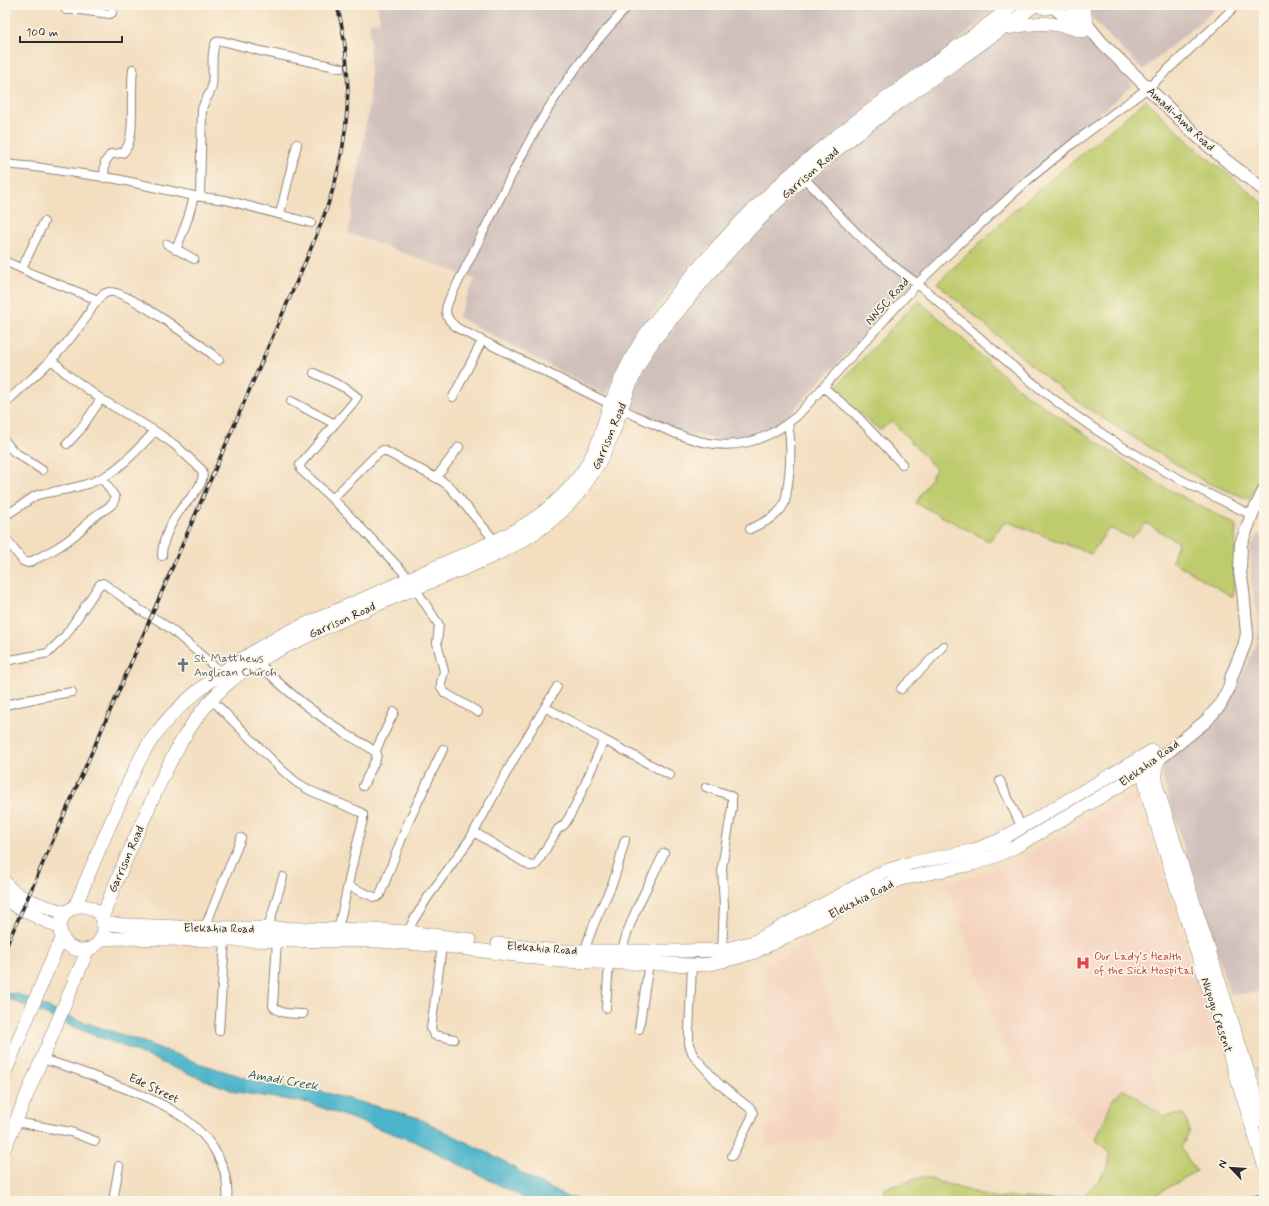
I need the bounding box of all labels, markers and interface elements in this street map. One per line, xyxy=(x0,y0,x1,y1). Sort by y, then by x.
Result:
scale bar xyxy=(20,18,122,44)
text: 100 m xyxy=(26,25,58,41)
street label: Amadi-Ama Road xyxy=(1143,84,1218,156)
street label: Garrison Road xyxy=(778,144,843,203)
street label: NNSC Road xyxy=(862,274,913,329)
street label: Garrison Road xyxy=(589,400,631,472)
street label: Garrison Road xyxy=(306,599,378,643)
place label: St. Matthews Anglican Church xyxy=(194,651,277,682)
church icon: St. Matthews Anglican Church xyxy=(175,657,191,673)
street label: Elekahia Road xyxy=(1116,737,1183,791)
street label: Garrison Road xyxy=(105,823,149,895)
street label: Elekahia Road xyxy=(826,877,897,923)
street label: Elekahia Road xyxy=(183,920,255,938)
street label: Elekahia Road xyxy=(506,939,578,959)
place label: Our Lady's Health of the Sick Hospital xyxy=(1094,949,1194,979)
hospital icon: Our Lady's Health of the Sick Hospital xyxy=(1075,955,1091,971)
street label: Nkpogu Cresent xyxy=(1196,976,1236,1055)
water label: Amadi Creek xyxy=(246,1066,320,1095)
street label: Ede Street xyxy=(126,1070,182,1108)
north arrow xyxy=(1211,1148,1251,1188)
text: N xyxy=(1215,1158,1231,1170)

